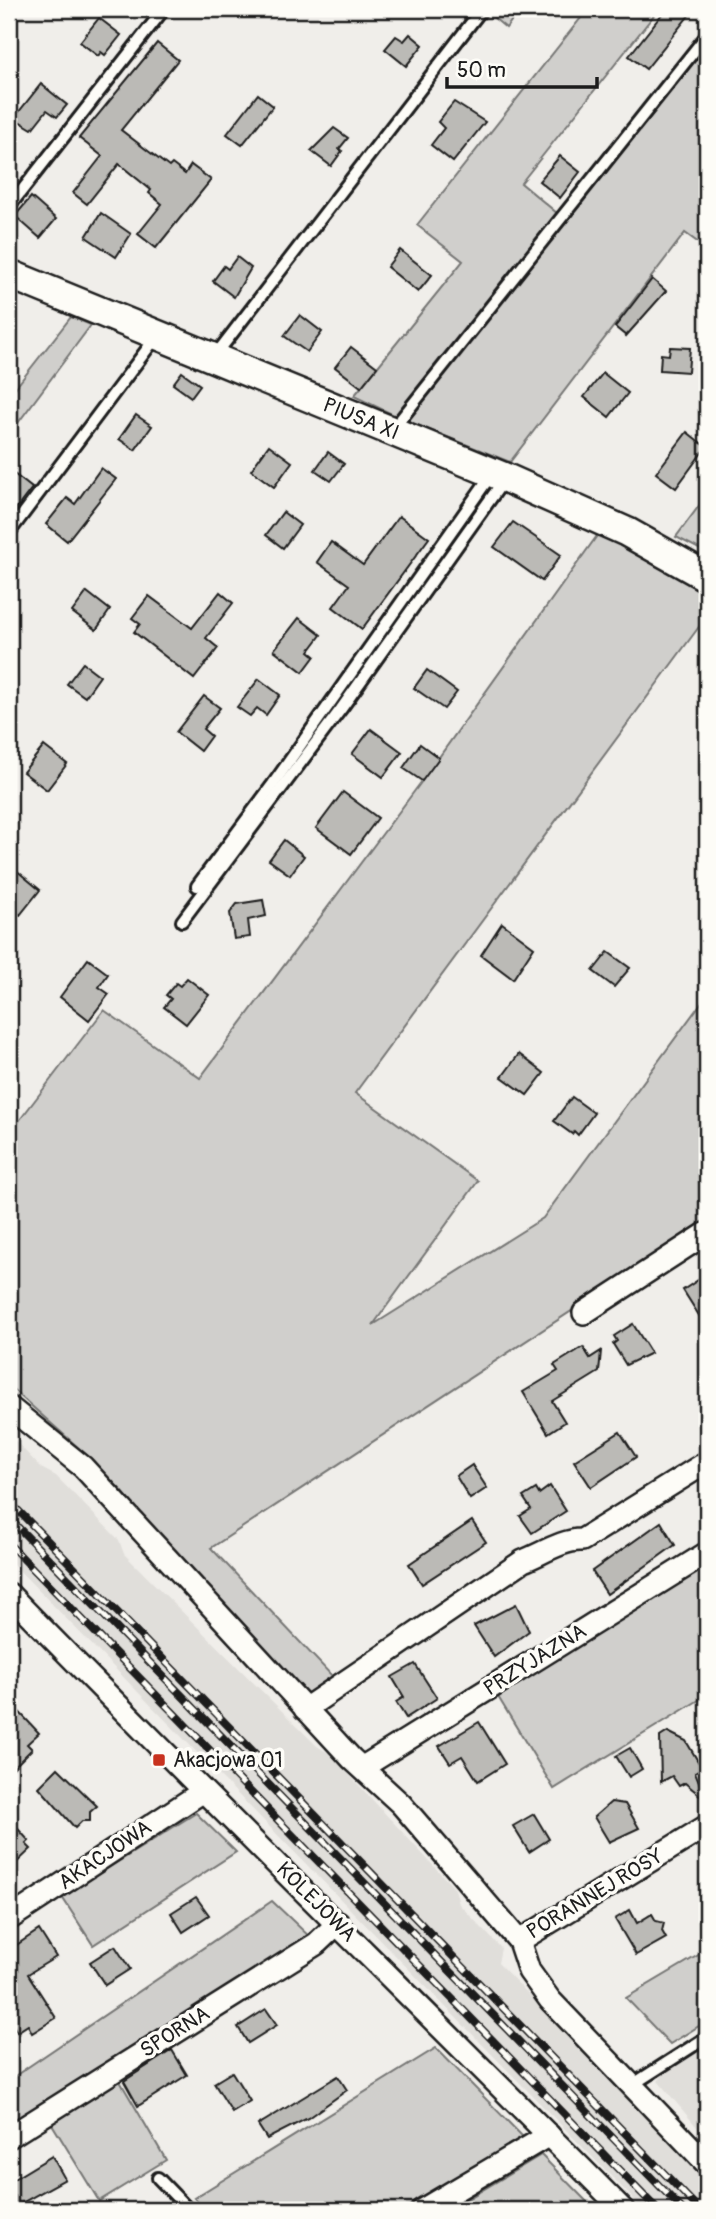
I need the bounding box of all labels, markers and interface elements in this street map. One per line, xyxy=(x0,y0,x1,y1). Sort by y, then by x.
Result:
scale bar xyxy=(447,46,597,90)
text: 50 m xyxy=(457,57,506,84)
street label: PIUSA XI xyxy=(319,392,403,446)
street label: PRZYJAZNA xyxy=(479,1618,591,1702)
place label: Akacjowa 01 xyxy=(173,1747,283,1774)
marker: Akacjowa 01 xyxy=(151,1752,167,1768)
street label: AKACJOWA xyxy=(53,1814,157,1896)
street label: PORANNEJ ROSY xyxy=(522,1843,668,1945)
street label: KOLEJOWA xyxy=(270,1856,362,1948)
street label: SPORNA xyxy=(135,2000,215,2064)

